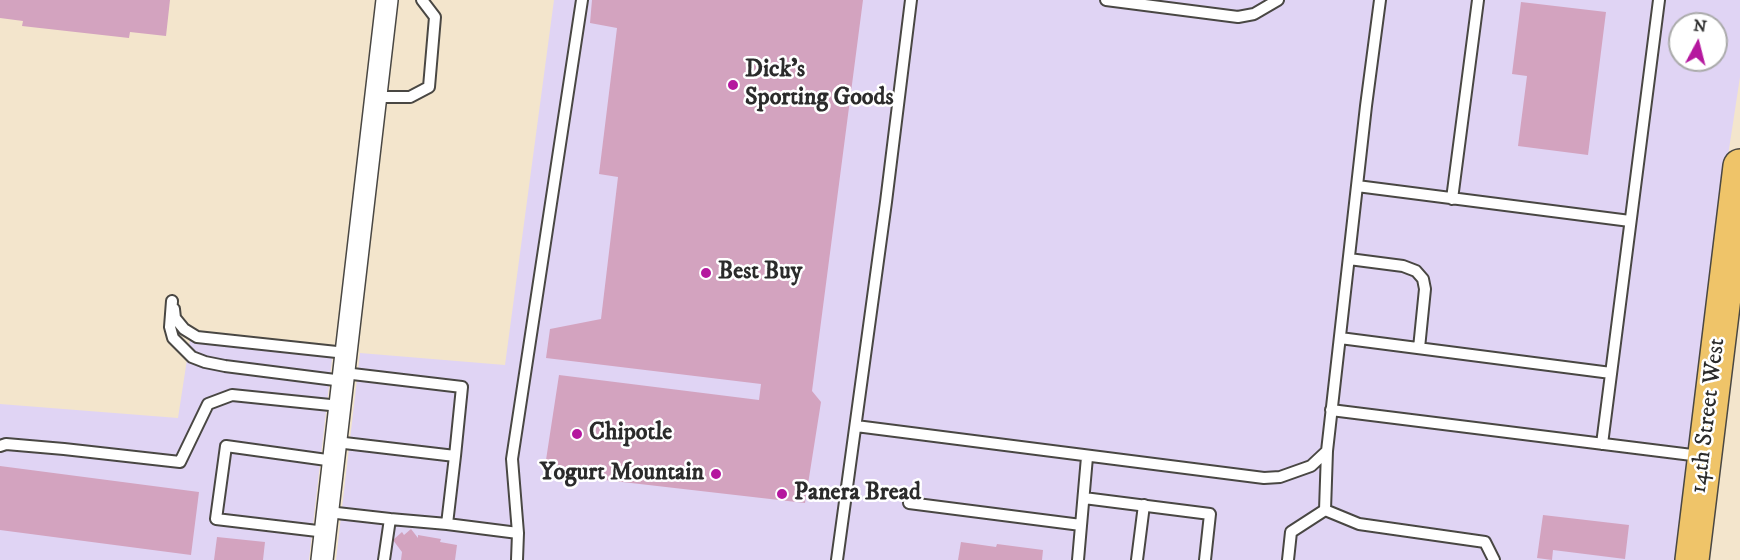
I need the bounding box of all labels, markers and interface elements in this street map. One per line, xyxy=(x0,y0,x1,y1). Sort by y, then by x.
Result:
north arrow xyxy=(1668,12,1728,72)
text: N xyxy=(1692,15,1708,37)
place label: Dick's Sporting Goods xyxy=(745,57,894,113)
marker: Dick's Sporting Goods xyxy=(726,78,740,92)
place label: Best Buy xyxy=(718,259,802,287)
marker: Best Buy xyxy=(699,266,713,280)
street label: 14th Street West xyxy=(1685,337,1733,495)
place label: Chipotle xyxy=(589,420,672,448)
marker: Chipotle xyxy=(570,427,584,441)
place label: Yogurt Mountain xyxy=(540,460,704,488)
marker: Yogurt Mountain xyxy=(709,467,723,481)
place label: Panera Bread xyxy=(794,480,921,508)
marker: Panera Bread xyxy=(775,487,789,501)

